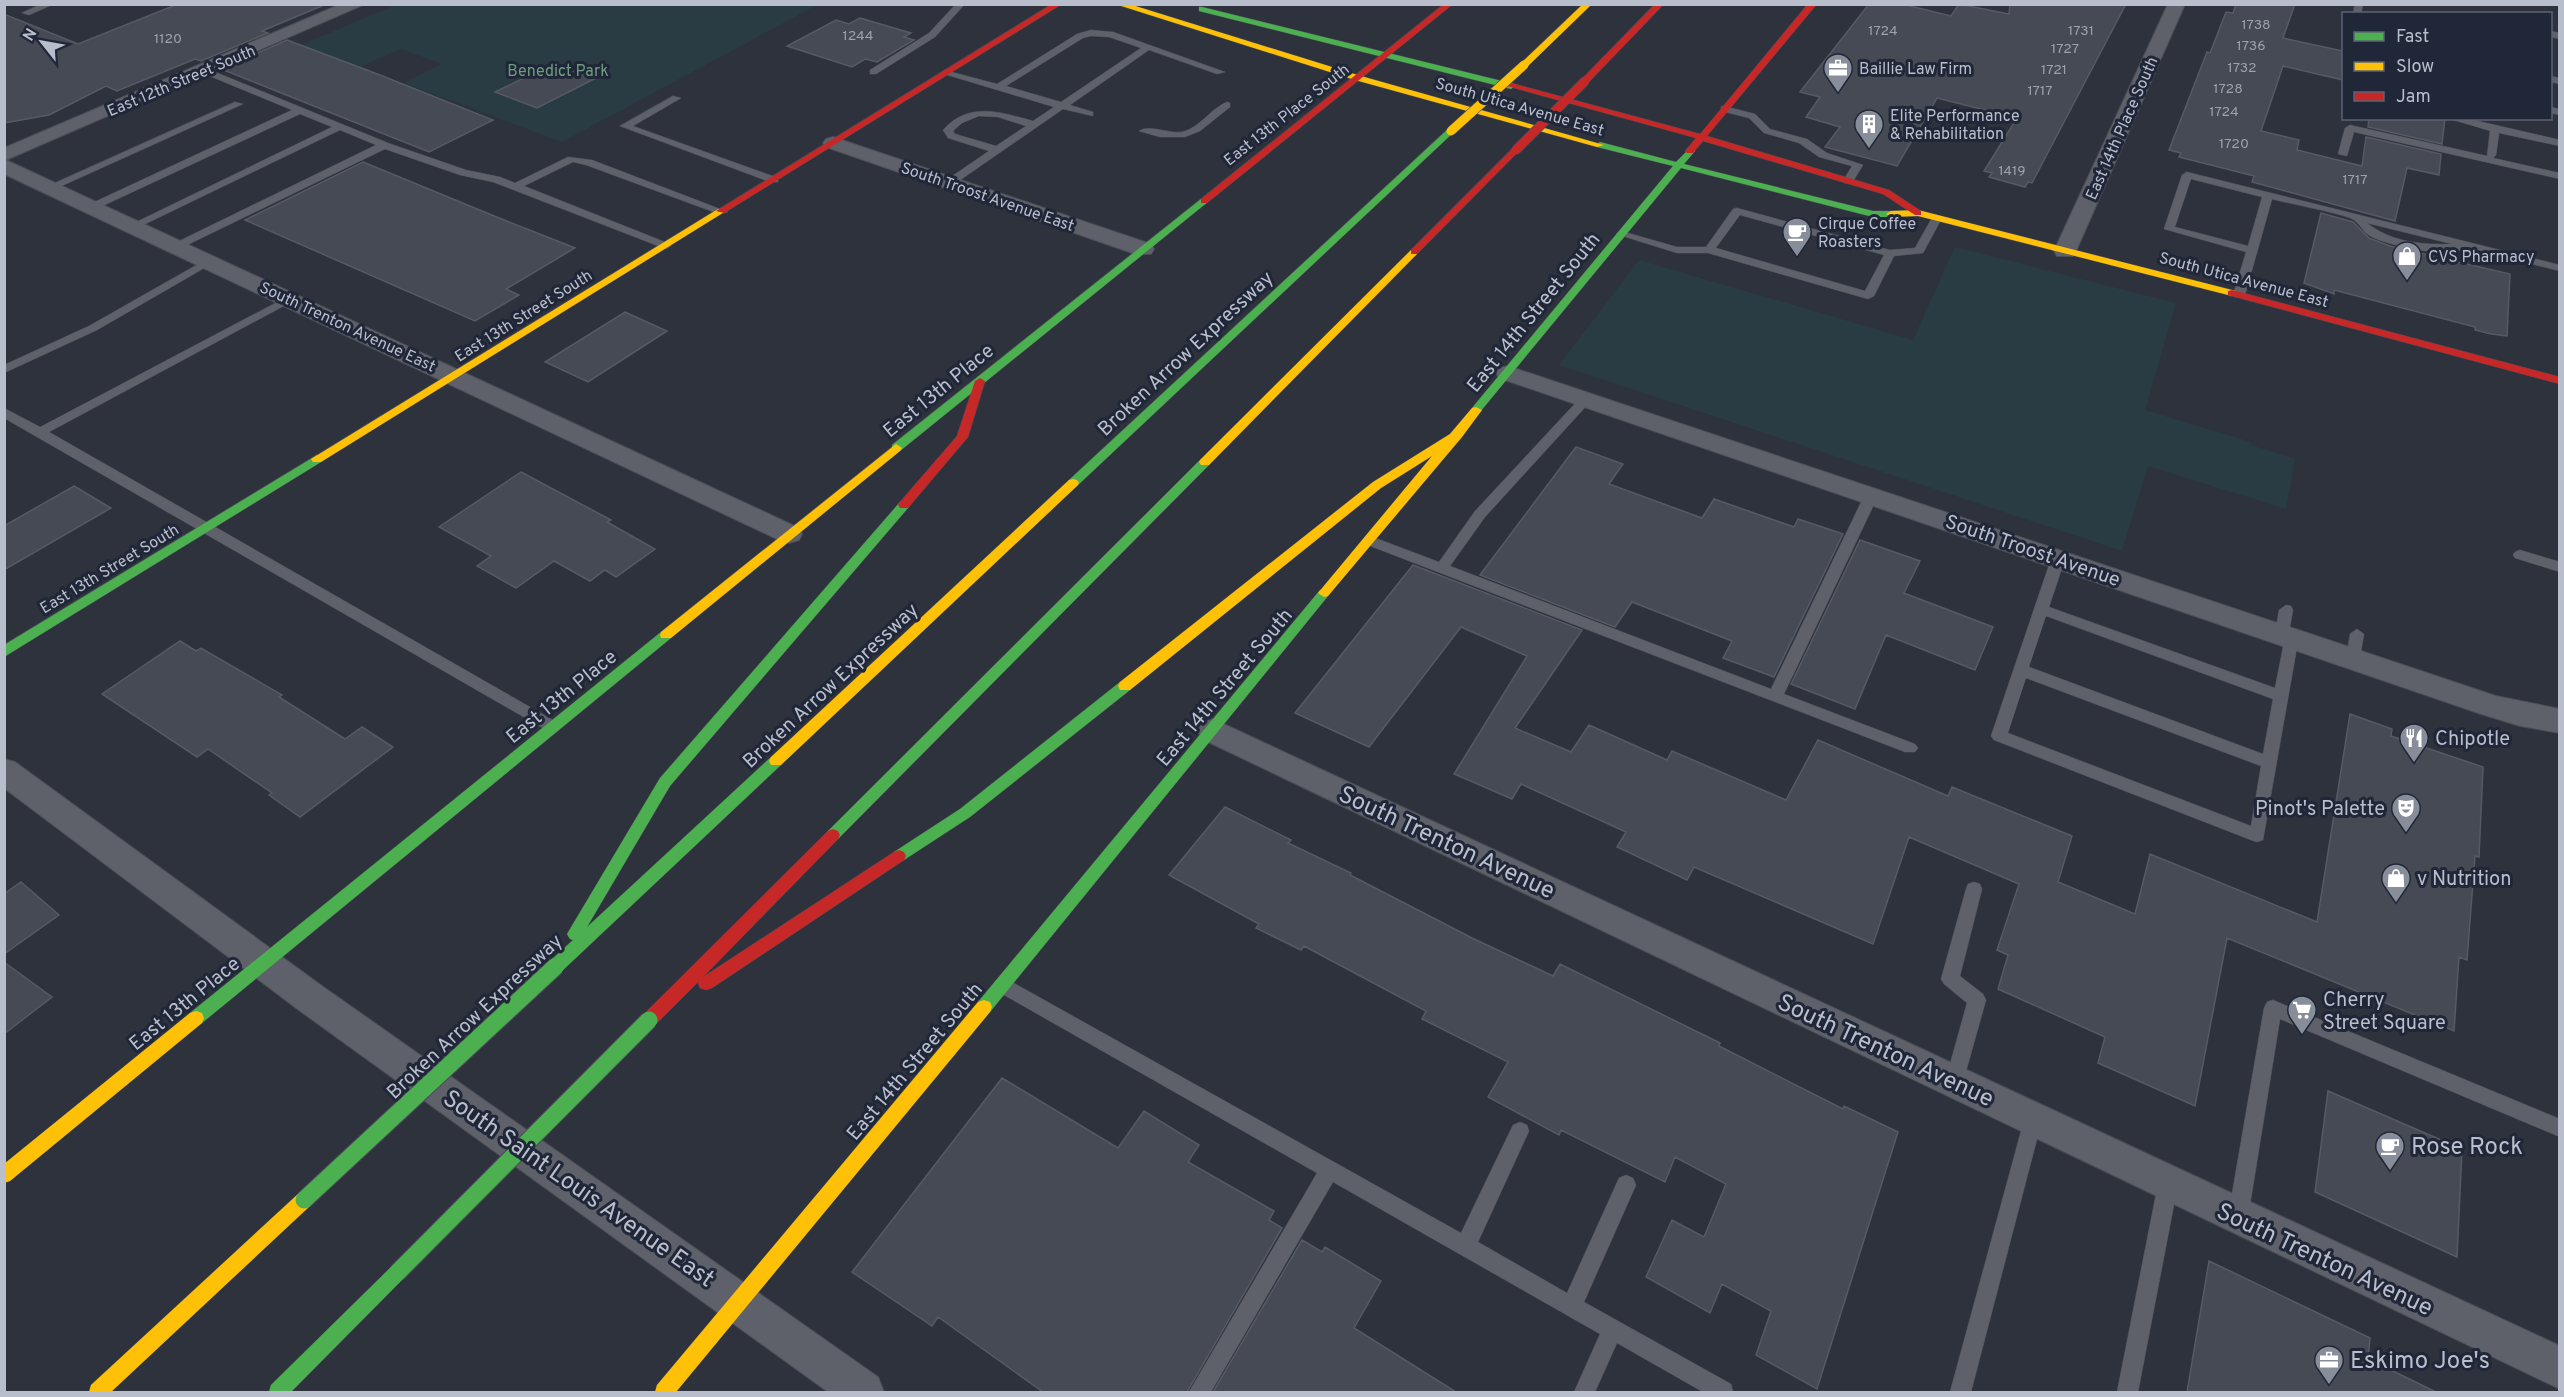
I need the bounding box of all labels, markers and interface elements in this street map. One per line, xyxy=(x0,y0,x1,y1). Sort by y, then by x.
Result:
north arrow xyxy=(12,12,72,72)
legend xyxy=(2342,12,2552,120)
house number: 1738 xyxy=(2241,17,2271,34)
house number: 1724 xyxy=(1868,23,1898,40)
house number: 1731 xyxy=(2068,23,2094,40)
text: N xyxy=(19,25,42,45)
text: Fast xyxy=(2396,26,2429,49)
house number: 1244 xyxy=(842,28,874,45)
house number: 1120 xyxy=(154,31,182,48)
house number: 1736 xyxy=(2236,38,2266,55)
house number: 1727 xyxy=(2051,41,2079,58)
street label: East 12th Street South xyxy=(105,42,259,122)
office icon: Baillie Law Firm xyxy=(1822,52,1854,94)
street label: East 14th Place South xyxy=(2082,54,2163,203)
text: Slow xyxy=(2396,56,2434,79)
street label: East 13th Place South xyxy=(1220,60,1354,171)
place label: Baillie Law Firm xyxy=(1859,60,1972,80)
house number: 1732 xyxy=(2228,60,2256,77)
park label: Benedict Park xyxy=(507,62,609,82)
house number: 1721 xyxy=(2041,62,2067,79)
street label: South Utica Avenue East xyxy=(1433,74,1606,142)
house number: 1728 xyxy=(2213,81,2243,98)
house number: 1717 xyxy=(2027,83,2053,100)
text: Jam xyxy=(2396,86,2431,109)
house number: 1724 xyxy=(2209,104,2239,121)
place label: Elite Performance & Rehabilitation xyxy=(1890,107,2020,145)
building icon: Elite Performance & Rehabilitation xyxy=(1853,108,1885,150)
house number: 1720 xyxy=(2219,136,2249,153)
street label: South Troost Avenue East xyxy=(898,159,1077,237)
house number: 1419 xyxy=(1998,163,2026,180)
house number: 1717 xyxy=(2342,172,2368,189)
place label: Cirque Coffee Roasters xyxy=(1818,215,1916,253)
cafe icon: Cirque Coffee Roasters xyxy=(1781,216,1813,258)
street label: East 14th Street South xyxy=(1462,228,1607,399)
shop icon: CVS Pharmacy xyxy=(2391,240,2423,282)
place label: CVS Pharmacy xyxy=(2428,248,2534,268)
street label: South Utica Avenue East xyxy=(2157,249,2330,313)
street label: East 13th Street South xyxy=(451,266,597,367)
street label: Broken Arrow Expressway xyxy=(1093,266,1280,443)
street label: South Trenton Avenue East xyxy=(256,278,438,377)
street label: East 13th Place xyxy=(878,339,1000,444)
street label: South Troost Avenue xyxy=(1941,510,2123,594)
street label: East 13th Street South xyxy=(37,520,183,619)
street label: Broken Arrow Expressway xyxy=(738,598,925,775)
street label: East 14th Street South xyxy=(1152,604,1299,773)
street label: East 13th Place xyxy=(501,645,623,750)
restaurant icon: Chipotle xyxy=(2398,722,2430,764)
place label: Chipotle xyxy=(2435,727,2510,753)
street label: South Trenton Avenue xyxy=(1333,781,1559,907)
theatre icon: Pinot's Palette xyxy=(2390,792,2422,834)
place label: Pinot's Palette xyxy=(2255,797,2385,823)
shop icon: v Nutrition xyxy=(2380,862,2412,904)
place label: v Nutrition xyxy=(2417,867,2511,893)
street label: Broken Arrow Expressway xyxy=(382,929,569,1106)
street label: East 13th Place xyxy=(124,952,246,1057)
street label: East 14th Street South xyxy=(842,978,989,1147)
place label: Cherry Street Square xyxy=(2323,988,2446,1037)
street label: South Trenton Avenue xyxy=(1772,989,1998,1115)
supermarket icon: Cherry Street Square xyxy=(2286,994,2318,1036)
street label: South Saint Louis Avenue East xyxy=(436,1084,719,1295)
cafe icon: Rose Rock xyxy=(2374,1130,2406,1172)
place label: Rose Rock xyxy=(2411,1133,2523,1163)
street label: South Trenton Avenue xyxy=(2211,1198,2437,1324)
office icon: Eskimo Joe's xyxy=(2313,1344,2345,1386)
place label: Eskimo Joe's xyxy=(2350,1347,2490,1377)

